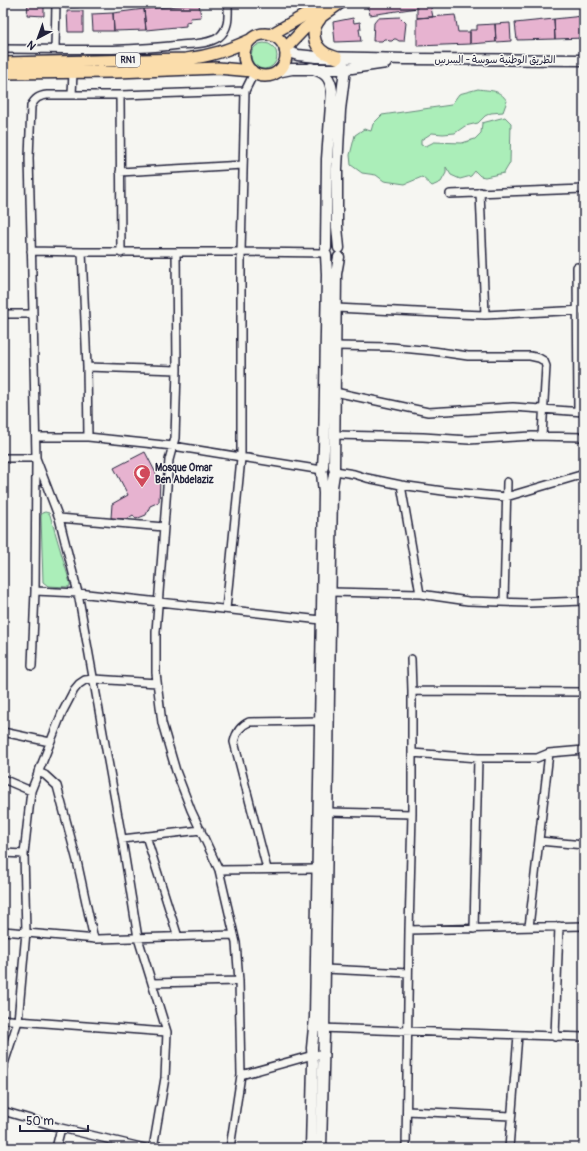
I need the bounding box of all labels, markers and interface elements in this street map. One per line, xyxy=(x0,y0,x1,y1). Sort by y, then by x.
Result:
north arrow xyxy=(18,18,58,58)
text: N xyxy=(24,37,39,53)
road number: RN1 xyxy=(116,53,140,67)
street label: الطريق الوطنية سوسة - السرس xyxy=(434,54,556,66)
place label: Mosque Omar Ben Abdelaziz xyxy=(155,462,215,486)
mosque icon: Mosque Omar Ben Abdelaziz xyxy=(132,463,152,488)
scale bar xyxy=(20,1107,88,1133)
text: 50 m xyxy=(26,1114,54,1129)

